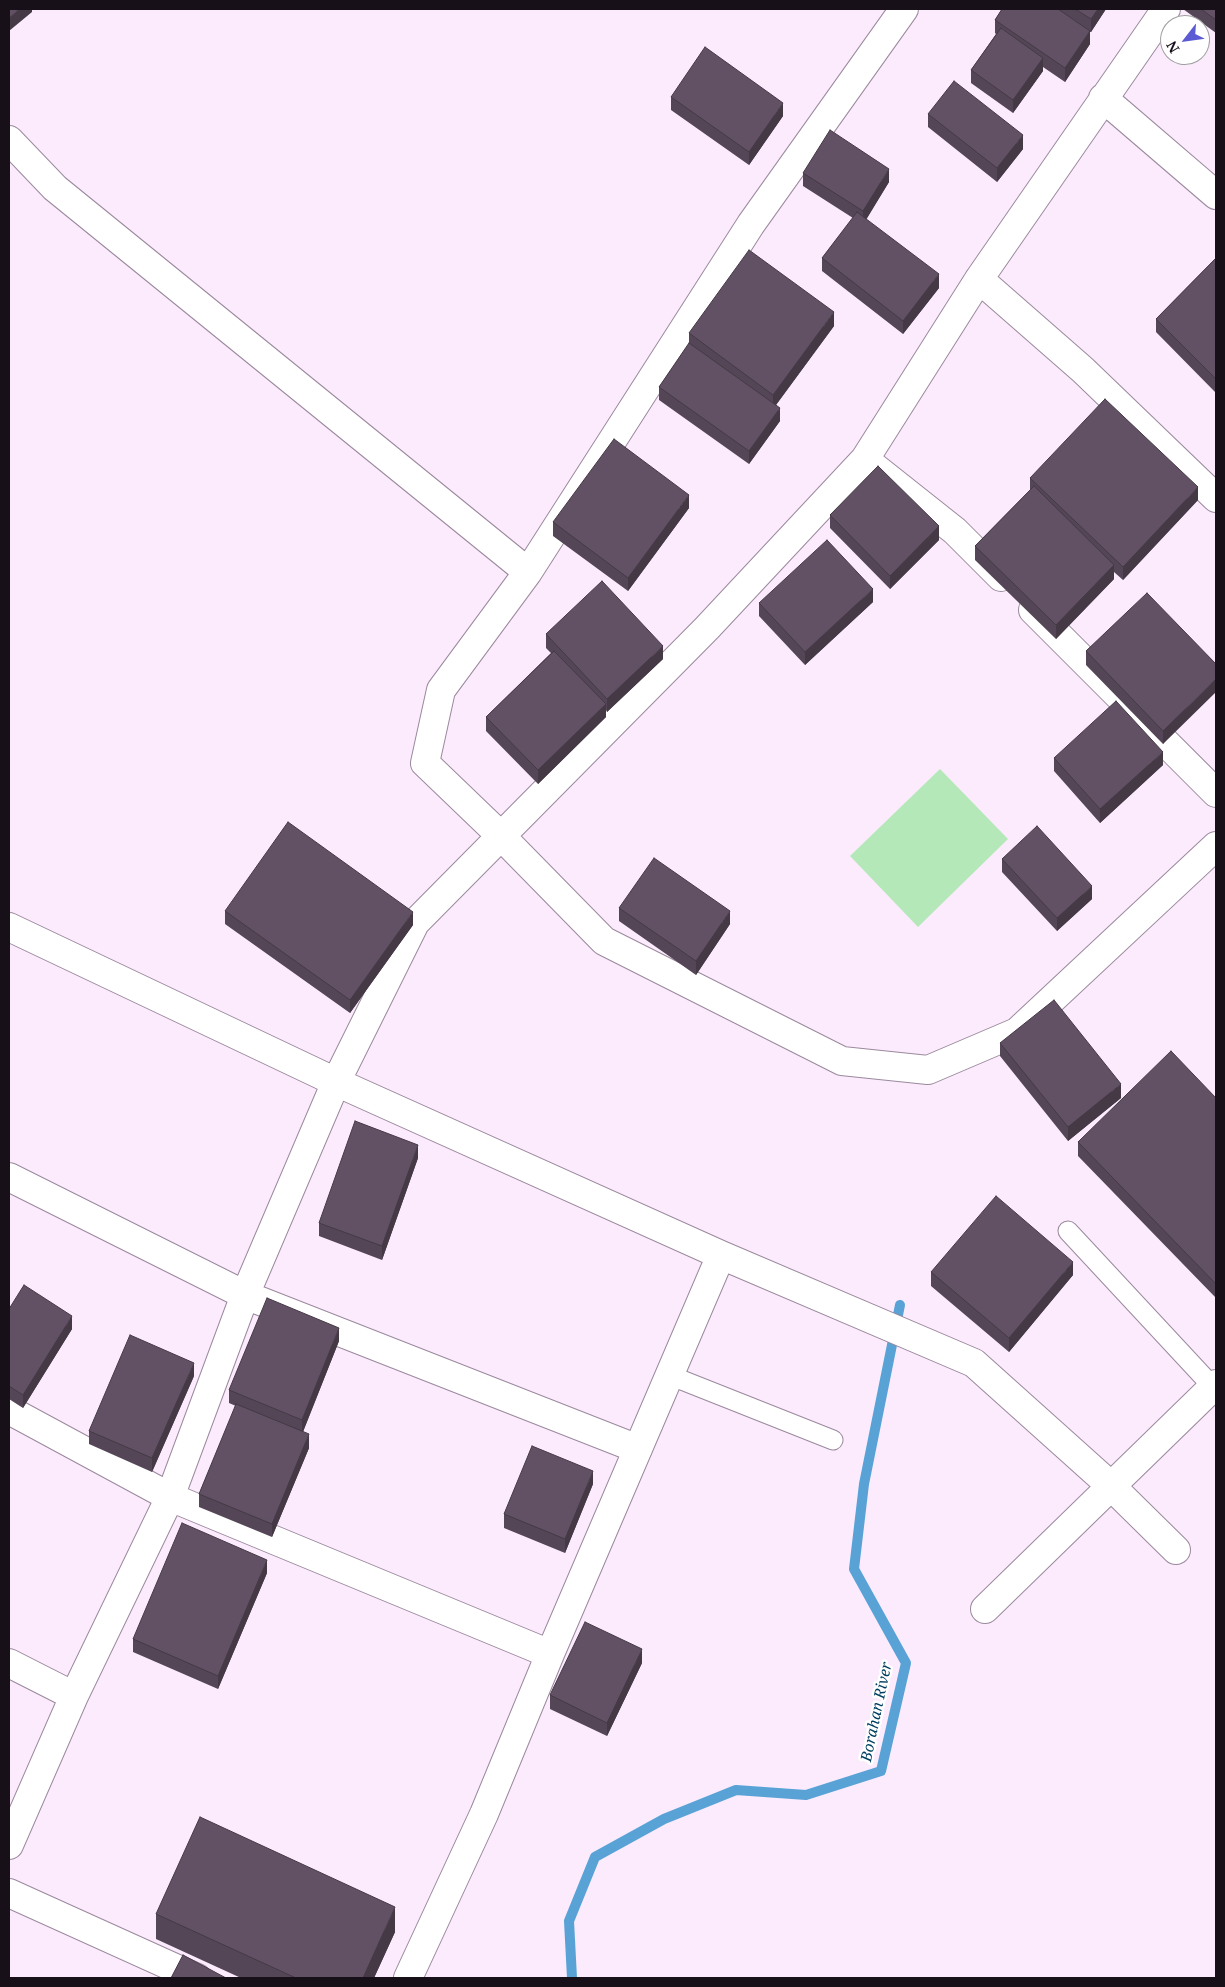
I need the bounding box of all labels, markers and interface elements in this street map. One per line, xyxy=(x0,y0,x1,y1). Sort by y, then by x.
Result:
north arrow xyxy=(1160,15,1210,65)
text: N xyxy=(1161,38,1183,57)
water label: Borahan River xyxy=(858,1661,896,1763)

